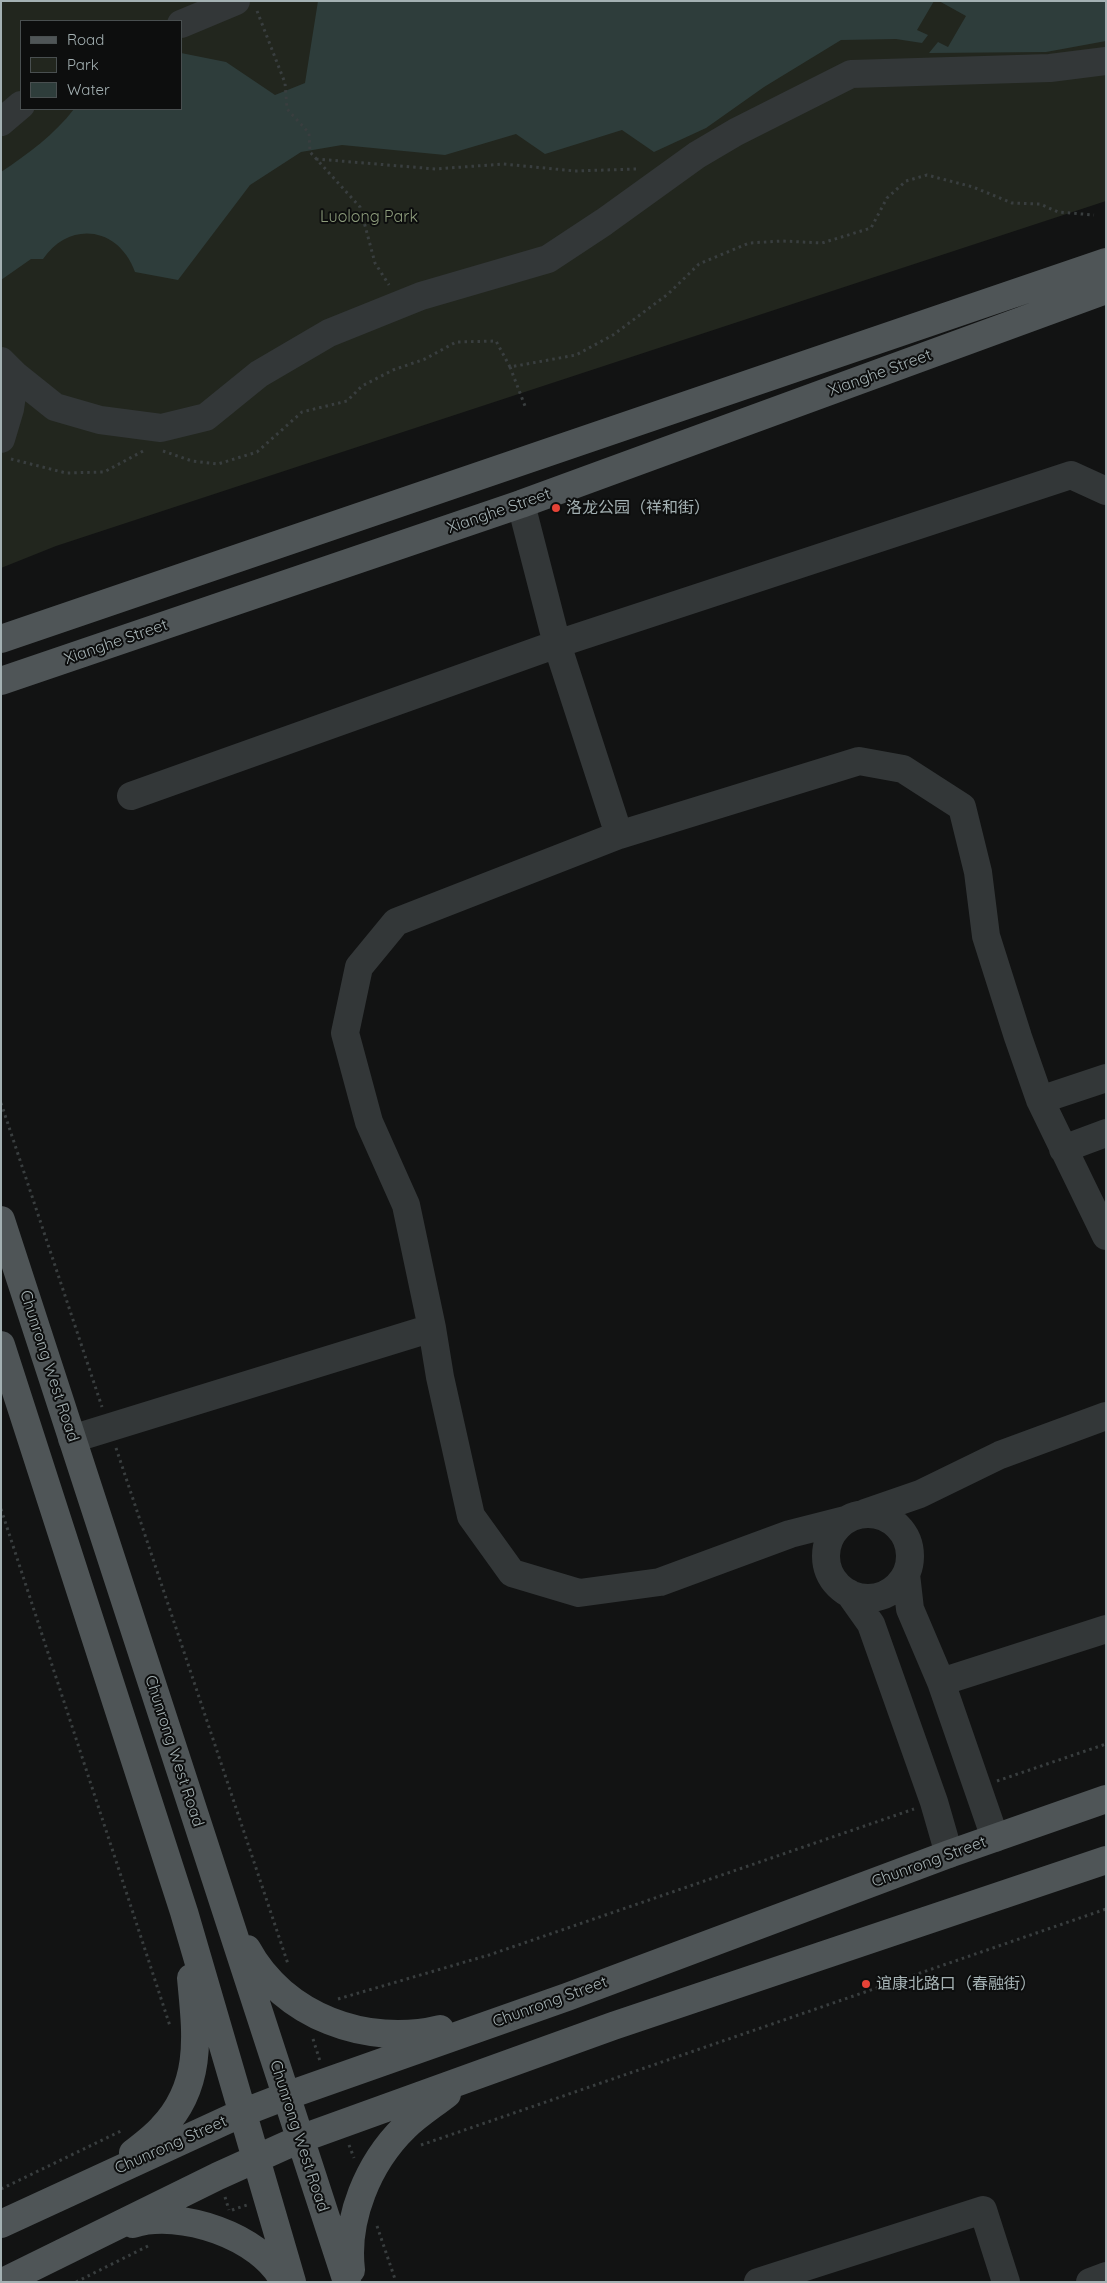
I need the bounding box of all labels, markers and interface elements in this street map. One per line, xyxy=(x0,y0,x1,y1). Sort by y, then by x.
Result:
legend xyxy=(20,20,182,110)
text: Road xyxy=(67,30,104,49)
text: Park xyxy=(67,55,99,74)
text: Water xyxy=(67,80,110,99)
park label: Luolong Park xyxy=(320,207,418,227)
street label: Xianghe Street xyxy=(826,345,934,401)
street label: Xianghe Street xyxy=(445,484,553,538)
place label: 洛龙公园（祥和街） xyxy=(566,498,710,518)
marker: 洛龙公园（祥和街） xyxy=(550,502,562,514)
street label: Xianghe Street xyxy=(62,615,170,669)
street label: Chunrong West Road xyxy=(15,1288,83,1444)
street label: Chunrong West Road xyxy=(140,1673,208,1829)
street label: Chunrong Street xyxy=(869,1832,989,1892)
street label: Chunrong Street xyxy=(490,1972,610,2032)
place label: 谊康北路口（春融街） xyxy=(876,1974,1036,1994)
marker: 谊康北路口（春融街） xyxy=(860,1978,872,1990)
street label: Chunrong West Road xyxy=(265,2058,333,2214)
street label: Chunrong Street xyxy=(112,2112,230,2178)

